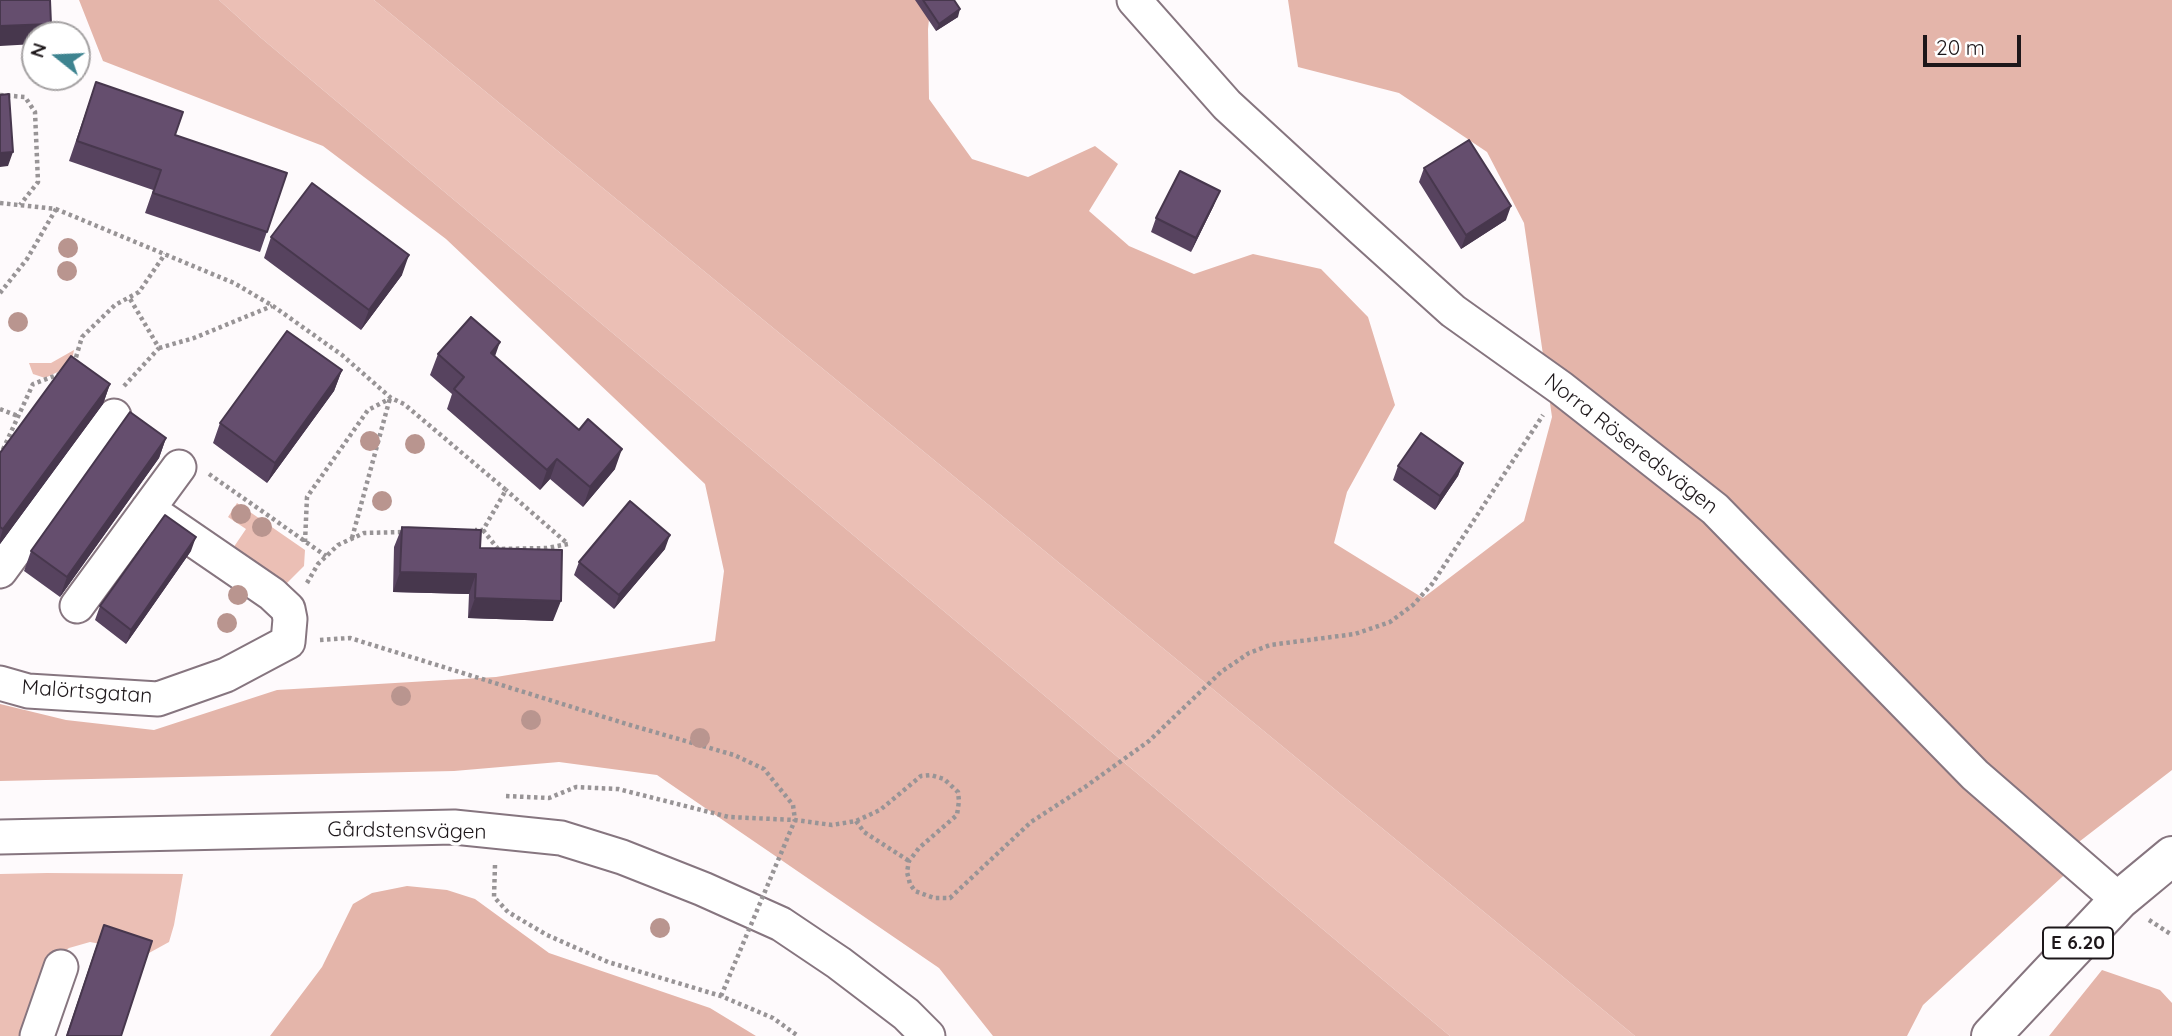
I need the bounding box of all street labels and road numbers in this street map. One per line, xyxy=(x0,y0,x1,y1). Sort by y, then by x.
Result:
street label: Norra Röseredsvägen xyxy=(1539,368,1723,520)
street label: Malörtsgatan xyxy=(21,675,153,709)
street label: Gårdstensvägen xyxy=(327,817,487,845)
road number: E 6.20 xyxy=(2043,928,2113,959)

